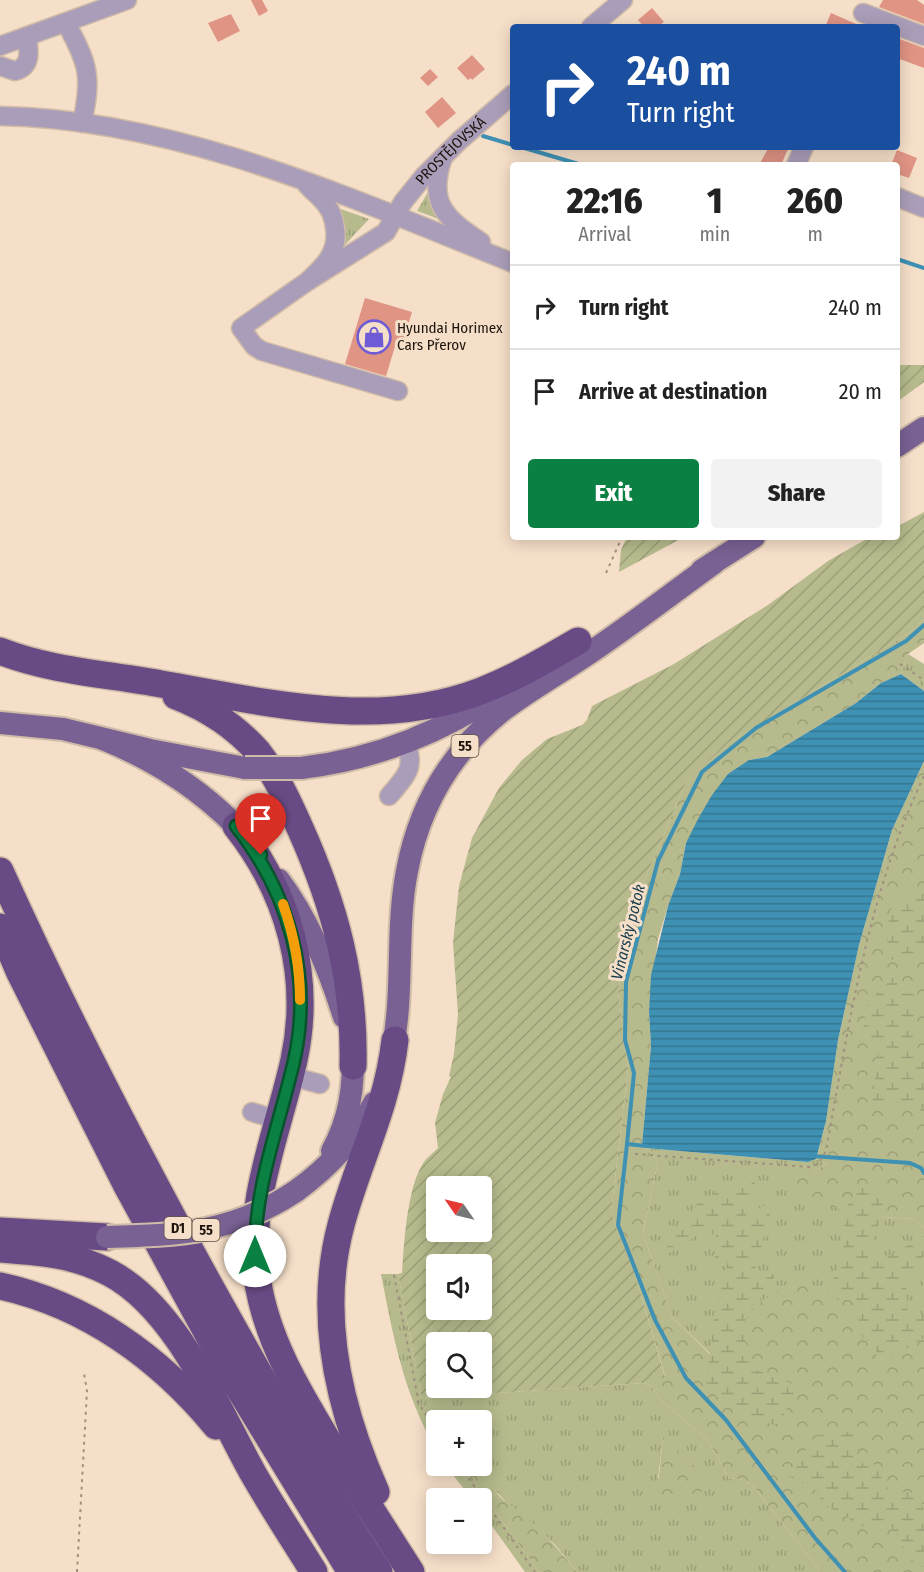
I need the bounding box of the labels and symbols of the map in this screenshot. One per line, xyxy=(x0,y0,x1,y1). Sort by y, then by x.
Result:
street label: PROSTĚJOVSKÁ xyxy=(412,113,490,188)
shop icon: Hyundai Horimex Cars Přerov xyxy=(356,319,392,355)
place label: Hyundai Horimex Cars Přerov xyxy=(397,319,503,354)
road number: 55 xyxy=(452,735,478,757)
pin xyxy=(235,793,286,855)
water label: Vinarský potok xyxy=(607,882,649,982)
north arrow xyxy=(426,1176,492,1242)
road number: D1 xyxy=(164,1217,192,1239)
road number: 55 xyxy=(192,1219,220,1241)
position arrow xyxy=(223,1224,287,1288)

